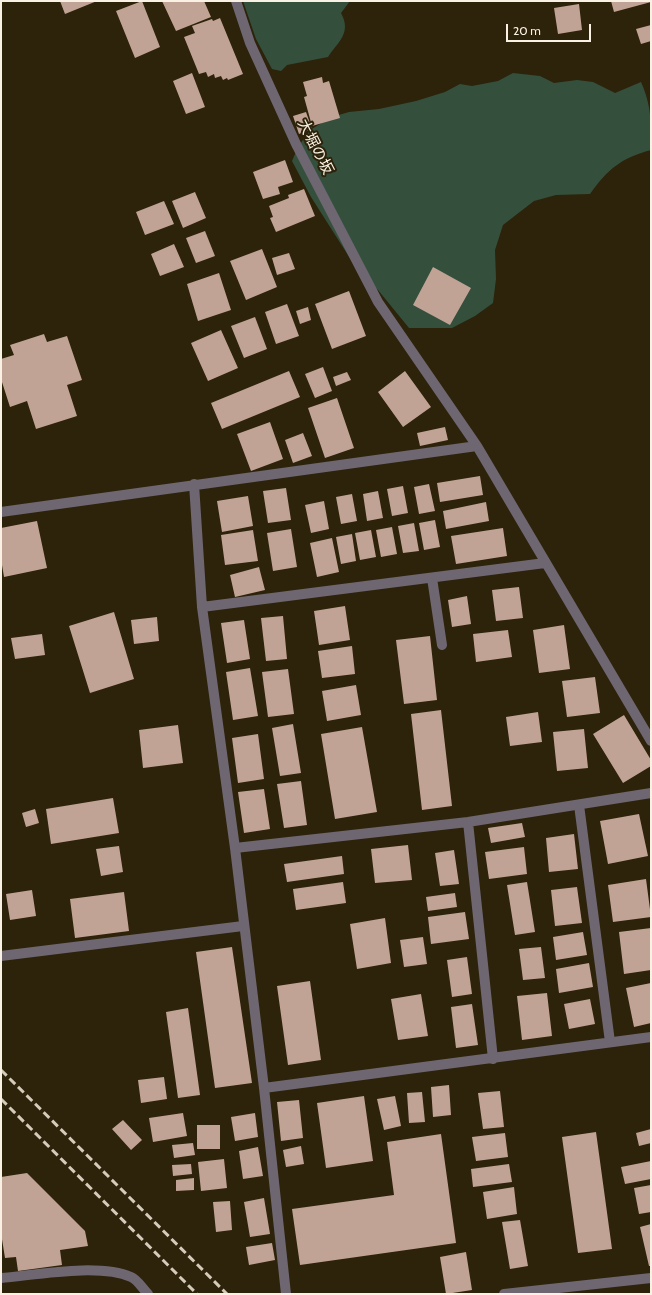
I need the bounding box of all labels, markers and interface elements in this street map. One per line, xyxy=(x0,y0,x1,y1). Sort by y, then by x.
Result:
scale bar xyxy=(508,16,593,42)
text: 20 m xyxy=(513,23,541,38)
street label: 大堀の坂 xyxy=(293,116,337,178)

